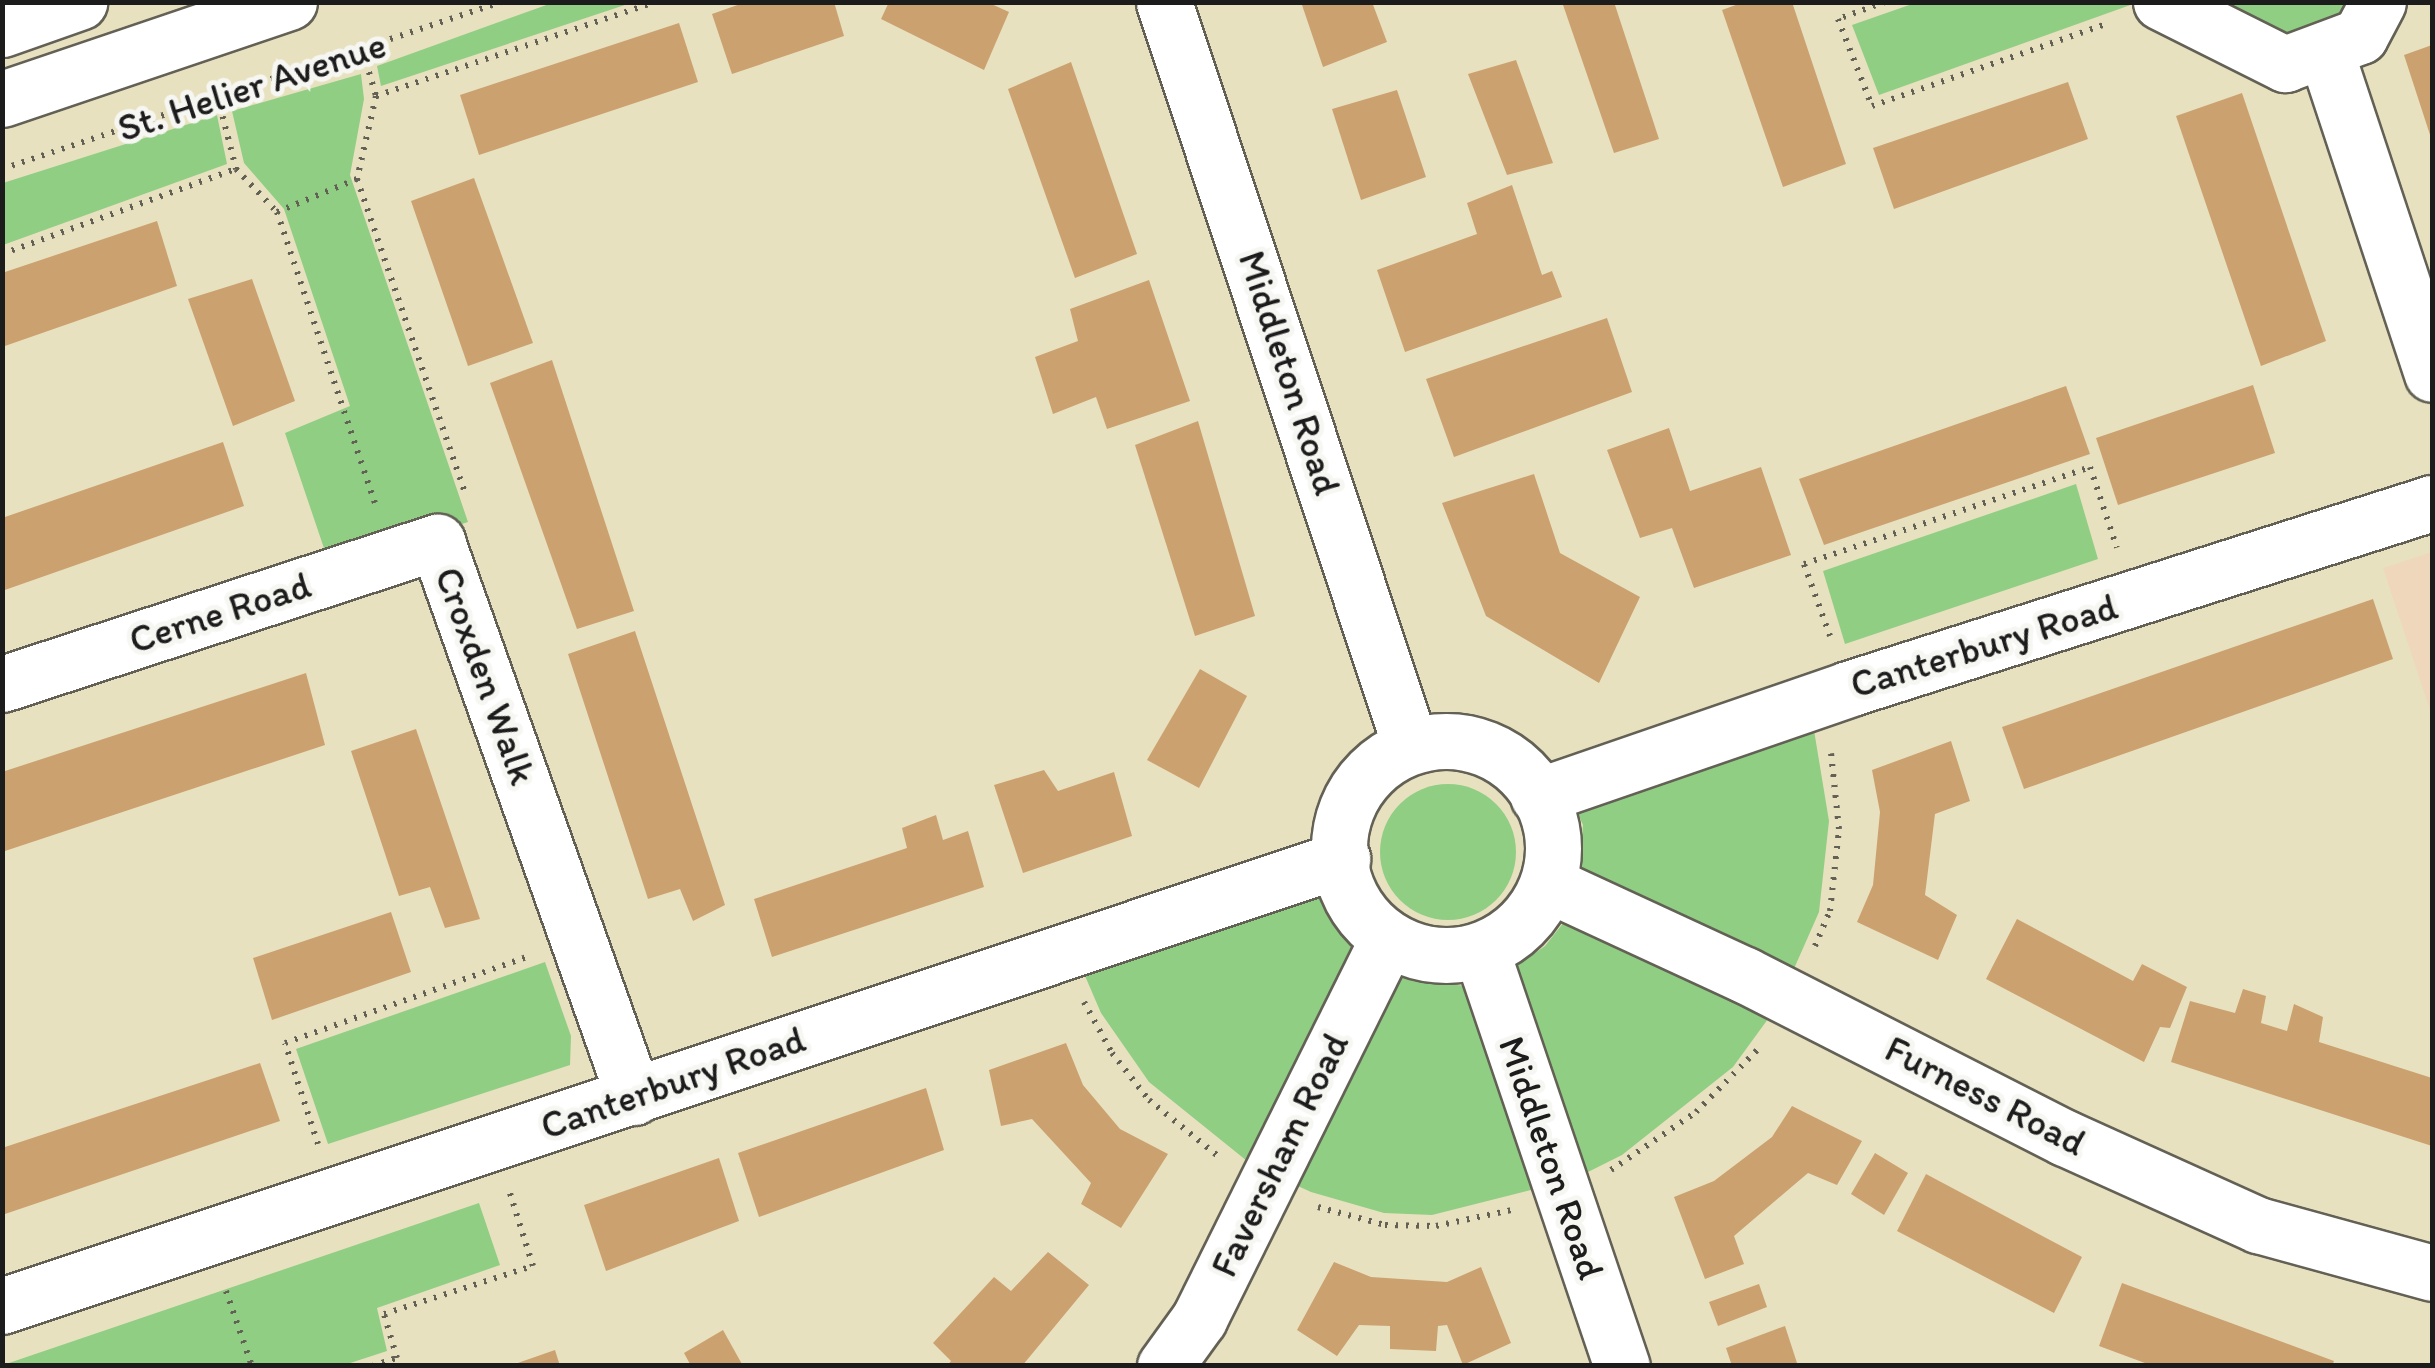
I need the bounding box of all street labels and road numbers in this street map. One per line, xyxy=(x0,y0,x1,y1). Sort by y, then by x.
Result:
street label: St. Helier Avenue xyxy=(113,22,391,152)
street label: Middleton Road xyxy=(1228,245,1350,501)
street label: Croxden Walk xyxy=(425,562,545,790)
street label: Cerne Road xyxy=(124,563,316,663)
street label: Canterbury Road xyxy=(1845,584,2123,708)
street label: Canterbury Road xyxy=(535,1016,811,1150)
street label: Faversham Road xyxy=(1201,1025,1359,1285)
street label: Furness Road xyxy=(1878,1026,2092,1166)
street label: Middleton Road xyxy=(1488,1031,1614,1285)

